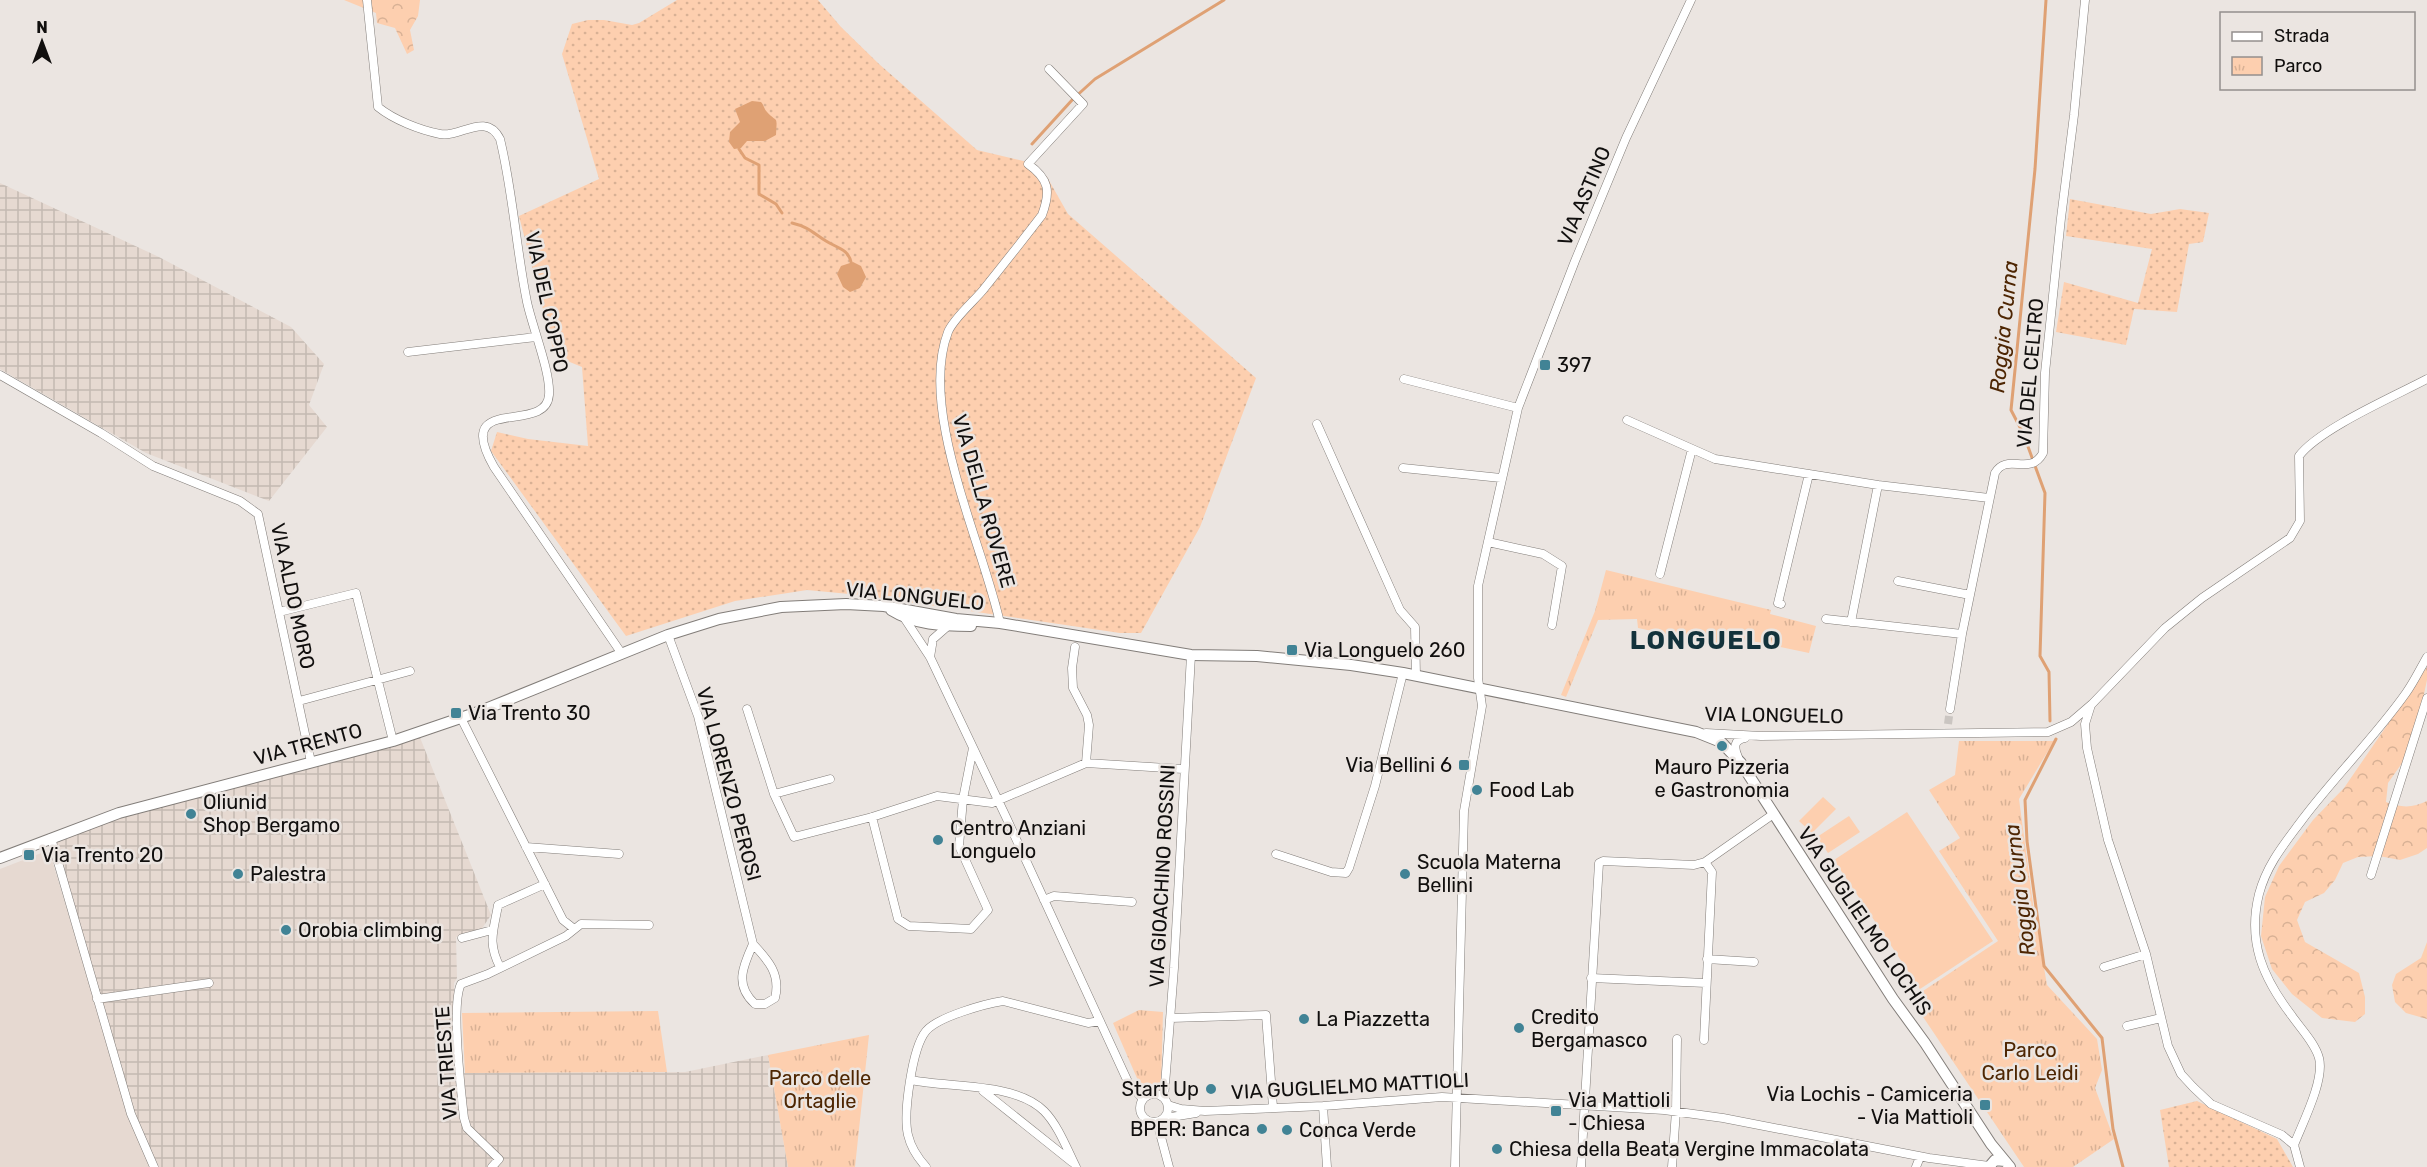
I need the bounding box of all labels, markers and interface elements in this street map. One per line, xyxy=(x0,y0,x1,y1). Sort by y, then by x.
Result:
north arrow xyxy=(12,12,72,72)
legend xyxy=(2220,12,2415,90)
text: N xyxy=(36,18,48,37)
text: Strada xyxy=(2274,25,2330,47)
text: Parco xyxy=(2274,55,2322,77)
street label: VIA ASTINO xyxy=(1552,143,1616,249)
street label: VIA DEL COPPO xyxy=(520,229,574,375)
water label: Roggia Curna xyxy=(1984,260,2023,394)
street label: VIA DEL CELTRO xyxy=(2011,297,2049,449)
place label: 397 xyxy=(1557,353,1591,377)
marker: 397 xyxy=(1538,358,1552,372)
street label: VIA DELLA ROVERE xyxy=(948,412,1020,590)
street label: VIA ALDO MORO xyxy=(266,521,320,671)
street label: VIA LONGUELO xyxy=(845,577,985,615)
district label: LONGUELO xyxy=(1630,625,1782,656)
place label: Via Longuelo 260 xyxy=(1304,638,1465,662)
marker: Via Longuelo 260 xyxy=(1285,643,1299,657)
street label: VIA LORENZO PEROSI xyxy=(692,684,766,884)
place label: Via Trento 30 xyxy=(468,701,591,725)
street label: VIA LONGUELO xyxy=(1704,702,1844,728)
marker: Via Trento 30 xyxy=(449,706,463,720)
street label: VIA TRENTO xyxy=(251,718,365,770)
marker: Mauro Pizzeria e Gastronomia xyxy=(1715,739,1729,753)
place label: Via Bellini 6 xyxy=(1345,753,1452,777)
place label: Mauro Pizzeria e Gastronomia xyxy=(1654,755,1790,802)
marker: Via Bellini 6 xyxy=(1457,758,1471,772)
street label: VIA GIOACHINO ROSSINI xyxy=(1144,764,1180,988)
place label: Food Lab xyxy=(1489,778,1574,802)
marker: Food Lab xyxy=(1470,783,1484,797)
place label: Oliunid Shop Bergamo xyxy=(203,790,340,837)
marker: Oliunid Shop Bergamo xyxy=(184,807,198,821)
place label: Centro Anziani Longuelo xyxy=(950,816,1086,863)
street label: VIA GUGLIELMO LOCHIS xyxy=(1793,822,1937,1020)
water label: Roggia Curna xyxy=(1999,823,2040,958)
marker: Centro Anziani Longuelo xyxy=(931,833,945,847)
place label: Via Trento 20 xyxy=(41,843,164,867)
marker: Via Trento 20 xyxy=(22,848,36,862)
place label: Scuola Materna Bellini xyxy=(1417,850,1561,897)
place label: Palestra xyxy=(250,862,326,886)
marker: Palestra xyxy=(231,867,245,881)
marker: Scuola Materna Bellini xyxy=(1398,867,1412,881)
place label: Orobia climbing xyxy=(298,918,442,942)
marker: Orobia climbing xyxy=(279,923,293,937)
street label: VIA TRIESTE xyxy=(430,1005,462,1121)
place label: Credito Bergamasco xyxy=(1531,1005,1647,1052)
place label: La Piazzetta xyxy=(1316,1007,1430,1031)
marker: La Piazzetta xyxy=(1297,1012,1311,1026)
marker: Credito Bergamasco xyxy=(1512,1021,1526,1035)
park label: Parco Carlo Leidi xyxy=(1981,1038,2079,1085)
park label: Parco delle Ortaglie xyxy=(769,1066,871,1113)
street label: VIA GUGLIELMO MATTIOLI xyxy=(1230,1068,1470,1104)
place label: Start Up xyxy=(1121,1077,1199,1101)
marker: Start Up xyxy=(1204,1082,1218,1096)
place label: Via Lochis - Camiceria - Via Mattioli xyxy=(1766,1082,1973,1129)
place label: Via Mattioli - Chiesa xyxy=(1568,1088,1670,1135)
marker: Via Lochis - Camiceria - Via Mattioli xyxy=(1978,1098,1992,1112)
marker: Via Mattioli - Chiesa xyxy=(1549,1104,1563,1118)
place label: BPER: Banca xyxy=(1130,1117,1250,1141)
place label: Conca Verde xyxy=(1299,1118,1416,1142)
marker: BPER: Banca xyxy=(1255,1122,1269,1136)
marker: Conca Verde xyxy=(1280,1123,1294,1137)
place label: Chiesa della Beata Vergine Immacolata xyxy=(1509,1137,1869,1161)
marker: Chiesa della Beata Vergine Immacolata xyxy=(1490,1142,1504,1156)

